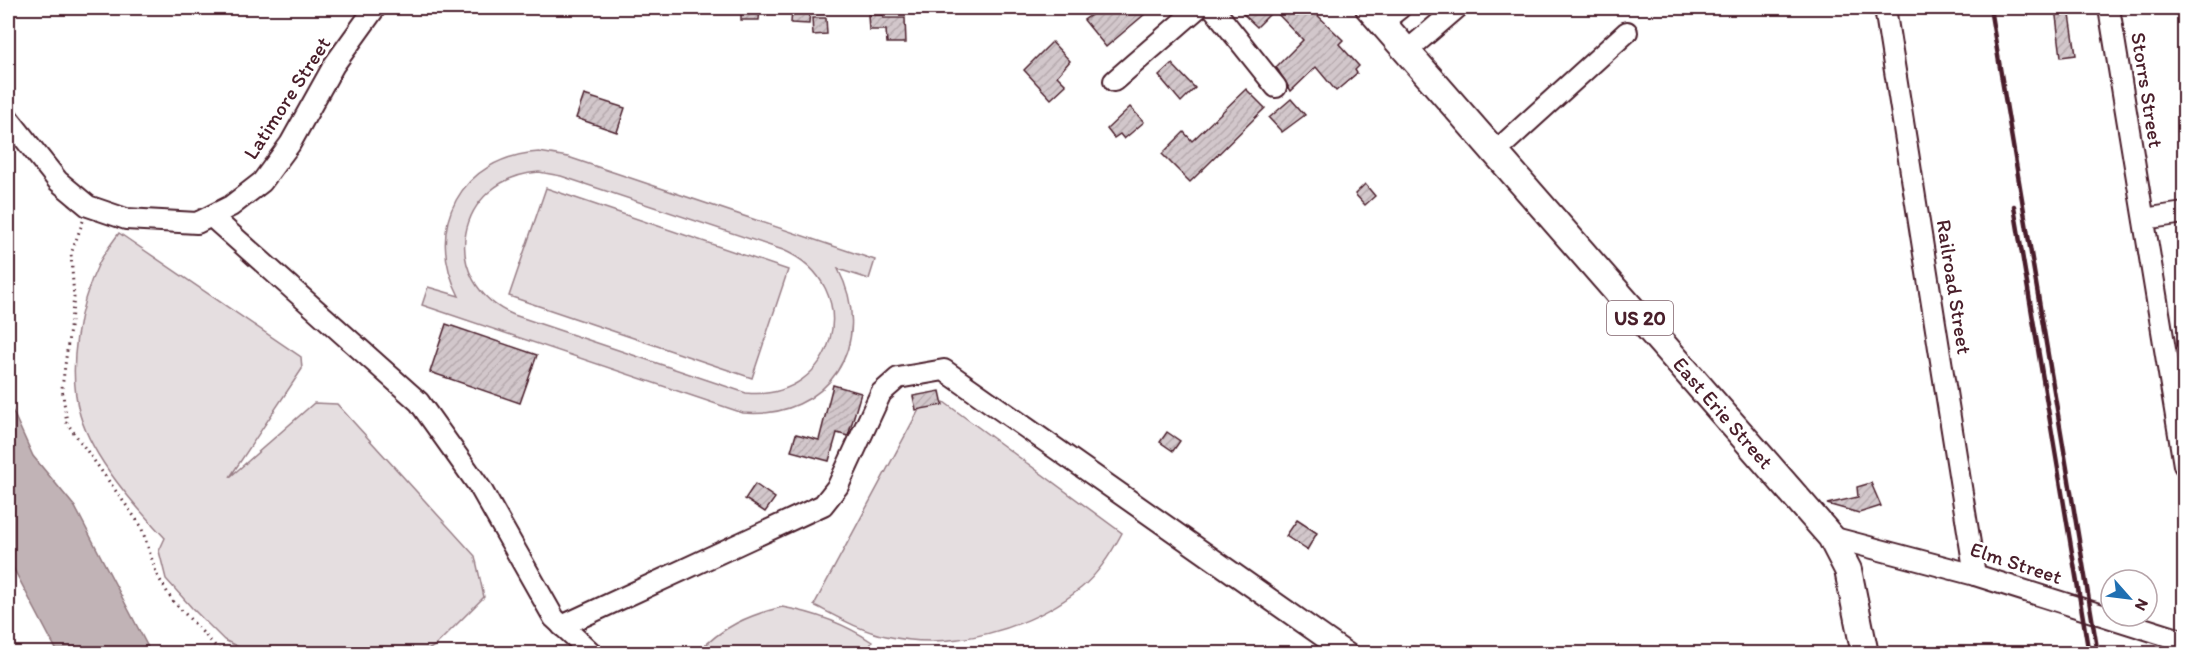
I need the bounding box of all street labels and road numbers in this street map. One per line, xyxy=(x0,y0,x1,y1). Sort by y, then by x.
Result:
street label: Storrs Street xyxy=(2126,30,2169,150)
street label: Latimore Street xyxy=(238,32,336,164)
street label: Railroad Street xyxy=(1931,218,1978,356)
road number: US 20 xyxy=(1607,301,1673,335)
street label: East Erie Street xyxy=(1668,352,1779,474)
street label: Elm Street xyxy=(1967,536,2065,589)

